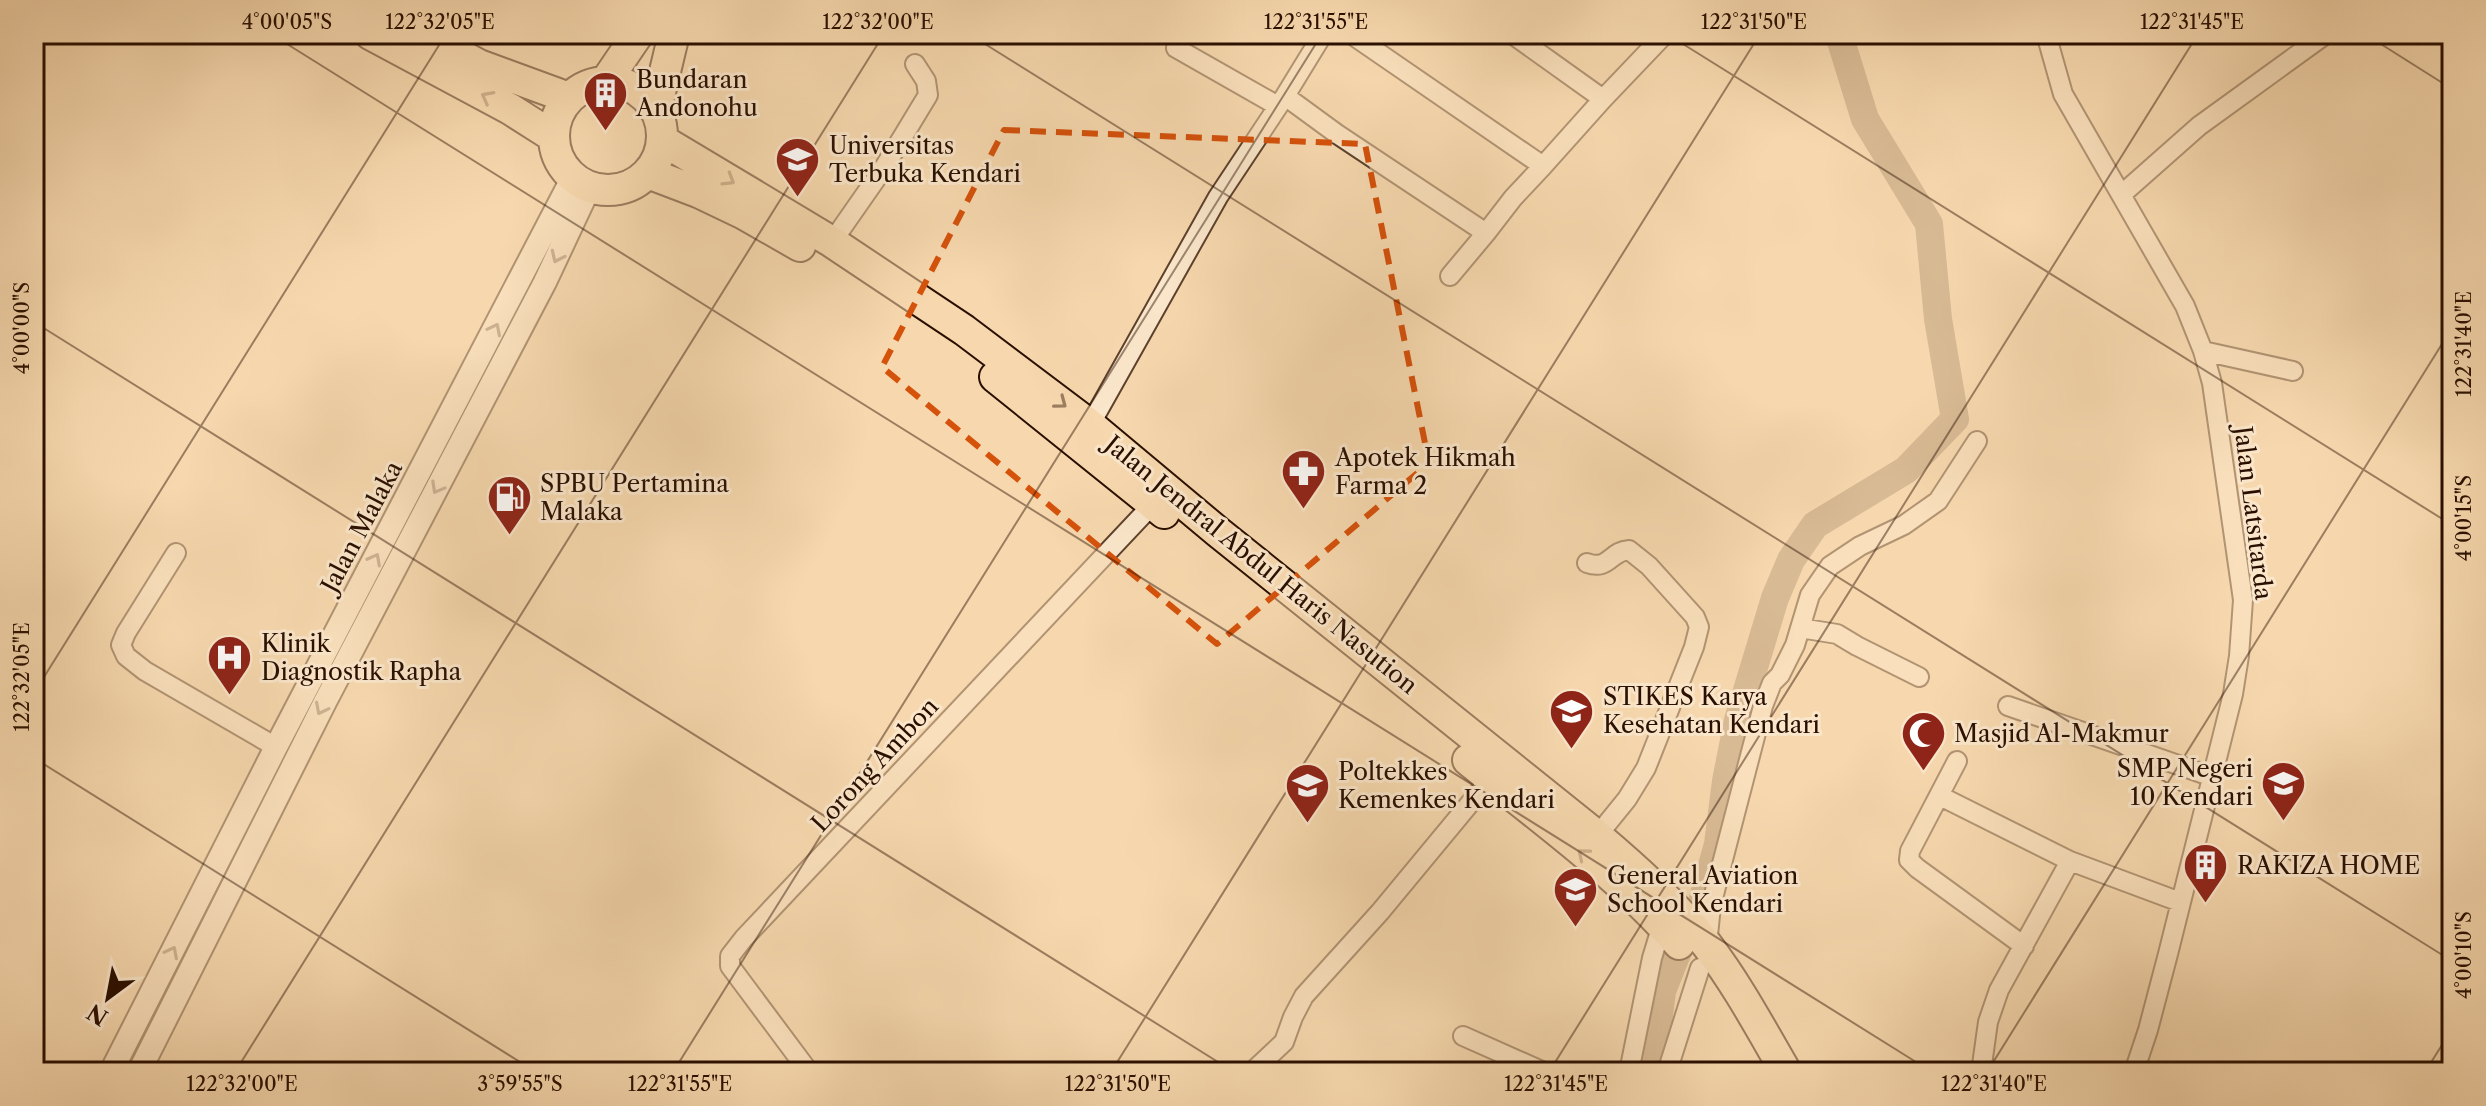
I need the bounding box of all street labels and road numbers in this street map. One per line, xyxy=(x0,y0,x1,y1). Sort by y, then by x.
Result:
street label: Jalan Latsitarda xyxy=(2228,420,2279,602)
street label: Jalan Jendral Abdul Haris Nasution xyxy=(1096,427,1423,700)
street label: Jalan Malaka xyxy=(313,456,408,601)
street label: Lorong Ambon xyxy=(805,692,944,838)

